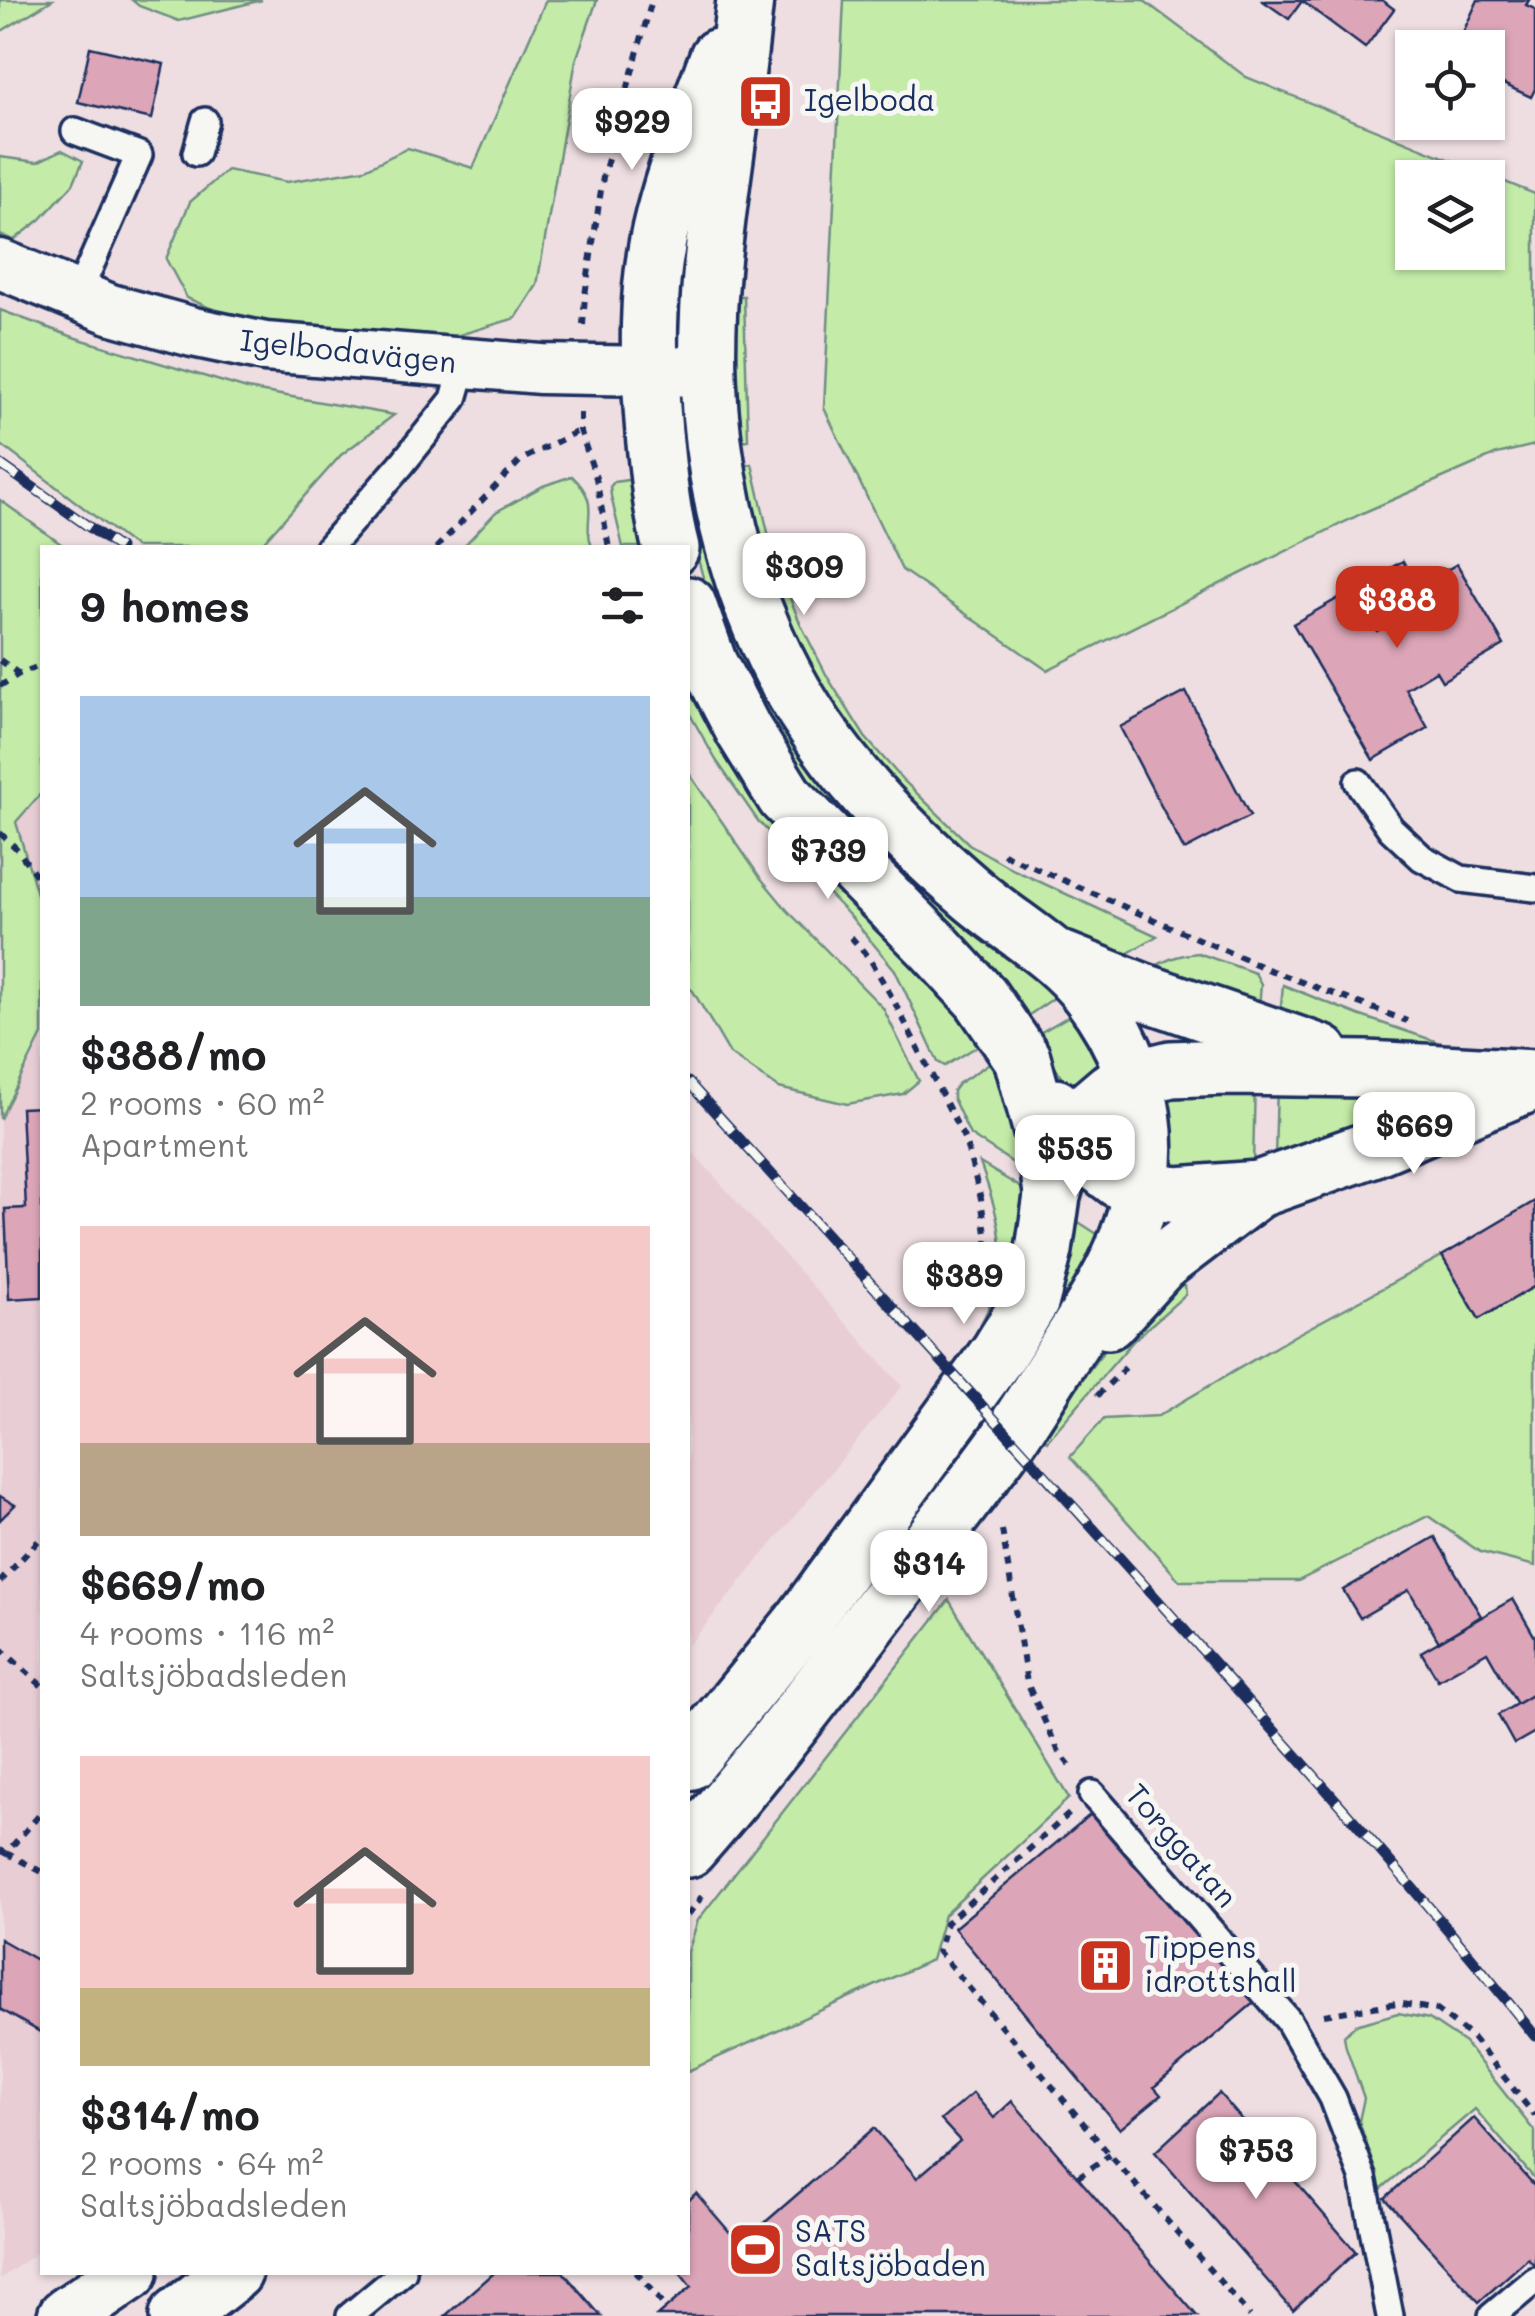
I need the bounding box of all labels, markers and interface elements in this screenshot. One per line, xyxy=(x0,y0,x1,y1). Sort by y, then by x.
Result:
map controls xyxy=(1395,30,1505,270)
button: locate xyxy=(1395,30,1505,140)
bus stop icon: Igelboda xyxy=(735,71,795,131)
place label: Igelboda xyxy=(804,79,935,119)
pin: $929 xyxy=(573,88,691,173)
text: $929 xyxy=(594,99,670,141)
button: layers xyxy=(1395,160,1505,270)
street label: Igelbodavägen xyxy=(238,319,458,381)
pin: $309 xyxy=(745,533,863,618)
text: $309 xyxy=(765,544,843,586)
pin: $388 xyxy=(1338,566,1456,651)
text: $388 xyxy=(1358,577,1436,619)
text: 9 homes xyxy=(80,578,250,633)
icon: filters xyxy=(595,578,650,633)
icon: home xyxy=(275,761,455,941)
pin: $739 xyxy=(769,817,887,902)
text: $739 xyxy=(790,828,866,870)
text: $388/mo xyxy=(80,1026,267,1081)
text: 2 rooms · 60 m² xyxy=(80,1081,324,1123)
pin: $669 xyxy=(1355,1092,1473,1177)
text: $669 xyxy=(1375,1103,1453,1145)
pin: $535 xyxy=(1016,1115,1134,1200)
text: Apartment xyxy=(80,1123,249,1165)
text: $535 xyxy=(1037,1126,1113,1168)
pin: $389 xyxy=(905,1242,1023,1327)
text: $389 xyxy=(925,1253,1003,1295)
icon: home xyxy=(275,1291,455,1471)
pin: $314 xyxy=(870,1530,988,1615)
text: $314 xyxy=(892,1541,966,1583)
text: $669/mo xyxy=(80,1556,265,1611)
text: 4 rooms · 116 m² xyxy=(80,1611,334,1653)
text: Saltsjöbadsleden xyxy=(80,1653,347,1695)
street label: Torggatan xyxy=(1118,1774,1247,1915)
icon: home xyxy=(275,1821,455,2001)
place label: Tippens idrottshall xyxy=(1144,1926,1297,2000)
building icon: Tippens idrottshall xyxy=(1075,1935,1135,1995)
text: $314/mo xyxy=(80,2086,260,2141)
pin: $753 xyxy=(1197,2117,1315,2202)
text: $753 xyxy=(1218,2128,1294,2170)
text: 2 rooms · 64 m² xyxy=(80,2141,324,2183)
text: Saltsjöbadsleden xyxy=(80,2183,347,2225)
place label: SATS Saltsjöbaden xyxy=(795,2210,986,2284)
sports icon: SATS Saltsjöbaden xyxy=(726,2219,786,2279)

